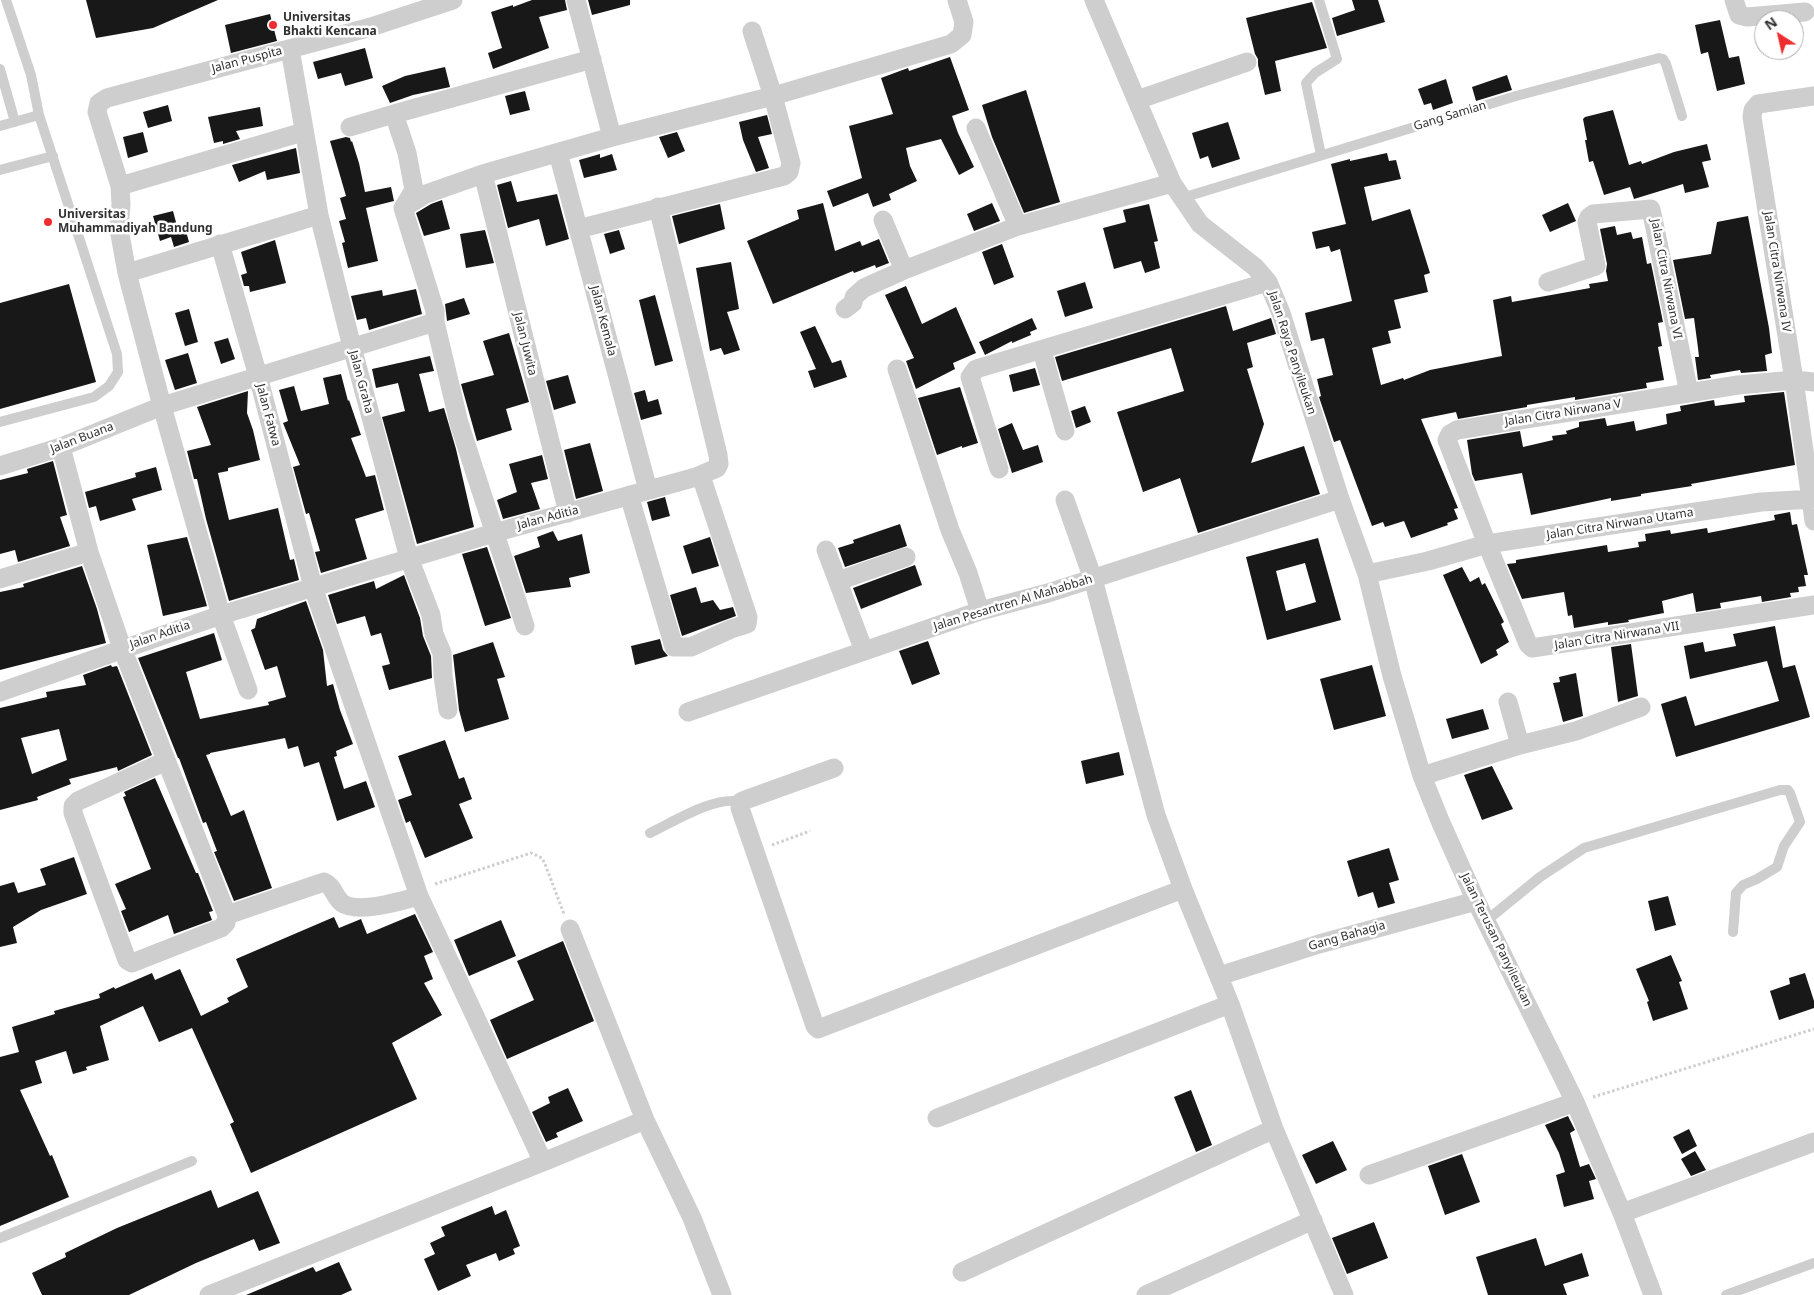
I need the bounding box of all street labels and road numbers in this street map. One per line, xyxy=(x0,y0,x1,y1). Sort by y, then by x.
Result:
street label: Jalan Puspita xyxy=(210,44,284,76)
street label: Gang Samian xyxy=(1412,98,1488,134)
street label: Jalan Citra Nirwana IV xyxy=(1760,211,1794,333)
street label: Jalan Citra Nirwana VI xyxy=(1647,218,1685,340)
street label: Jalan Kemala xyxy=(587,284,619,358)
street label: Jalan Raya Panyileukan xyxy=(1265,289,1319,417)
street label: Jalan Juwita xyxy=(510,311,540,377)
street label: Jalan Graha xyxy=(346,349,376,415)
street label: Jalan Fatwa xyxy=(253,382,283,448)
street label: Jalan Citra Nirwana V xyxy=(1504,397,1622,429)
street label: Jalan Buana xyxy=(48,419,116,457)
street label: Jalan Aditia xyxy=(516,503,580,533)
street label: Jalan Citra Nirwana Utama xyxy=(1546,505,1694,543)
street label: Jalan Pesantren Al Mahabbah xyxy=(932,572,1094,634)
street label: Jalan Aditia xyxy=(128,618,192,652)
street label: Jalan Citra Nirwana VII xyxy=(1554,619,1680,653)
street label: Jalan Terusan Panyileukan xyxy=(1457,871,1535,1009)
street label: Gang Bahagia xyxy=(1307,918,1387,954)

